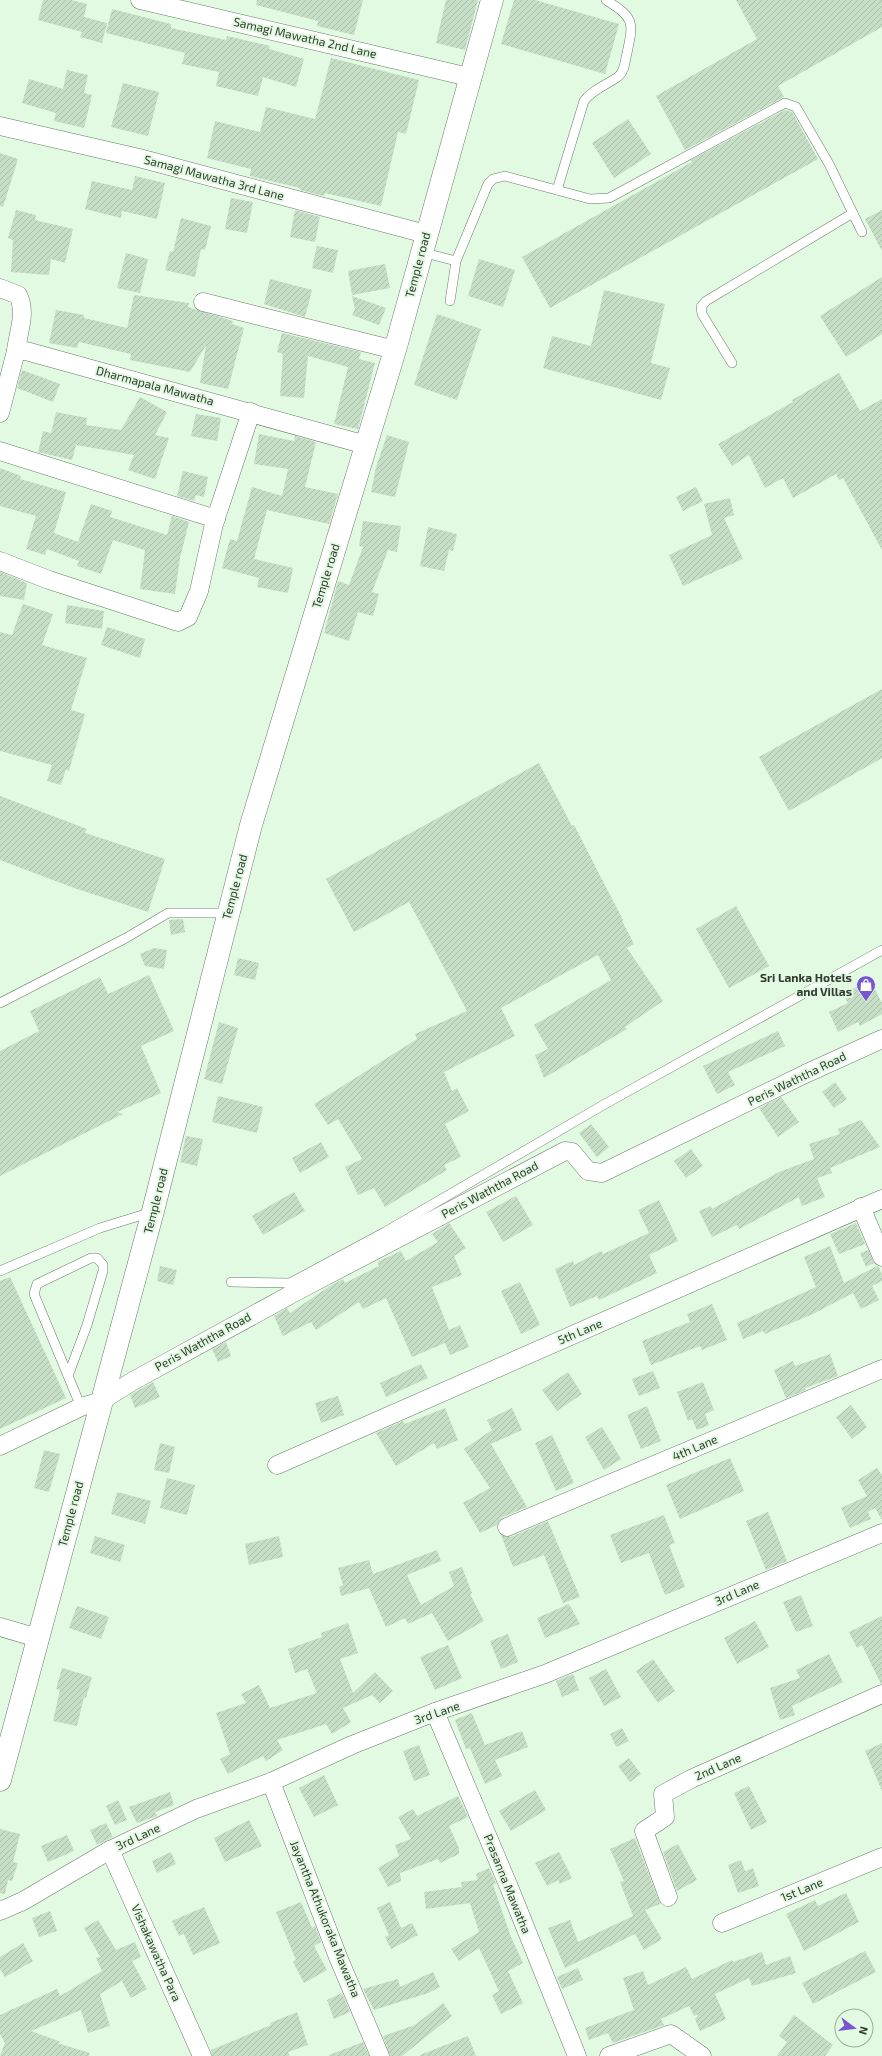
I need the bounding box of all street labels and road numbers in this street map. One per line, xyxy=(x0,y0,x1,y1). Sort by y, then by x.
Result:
street label: Samagi Mawatha 2nd Lane xyxy=(232,14,378,60)
street label: Samagi Mawatha 3rd Lane xyxy=(143,152,286,202)
street label: Temple road xyxy=(402,230,432,299)
street label: Dharmapala Mawatha xyxy=(95,363,216,408)
street label: Temple road xyxy=(309,542,342,610)
street label: Temple road xyxy=(219,852,249,921)
street label: Peris Waththa Road xyxy=(745,1048,848,1108)
street label: Peris Waththa Road xyxy=(439,1158,540,1221)
street label: Temple road xyxy=(140,1166,170,1235)
street label: Peris Waththa Road xyxy=(152,1309,253,1373)
street label: 5th Lane xyxy=(555,1315,604,1347)
street label: 4th Lane xyxy=(670,1431,719,1463)
street label: Temple road xyxy=(55,1479,85,1548)
street label: 3rd Lane xyxy=(712,1576,761,1608)
street label: 3rd Lane xyxy=(412,1698,461,1726)
street label: 2nd Lane xyxy=(692,1750,743,1783)
street label: 3rd Lane xyxy=(113,1820,162,1852)
street label: Prasanna Mawatha xyxy=(482,1832,534,1935)
street label: Jayantha Athukoraka Mawatha xyxy=(288,1838,364,1999)
street label: 1st Lane xyxy=(778,1874,825,1904)
street label: Vishakawatha Para xyxy=(129,1902,185,2003)

